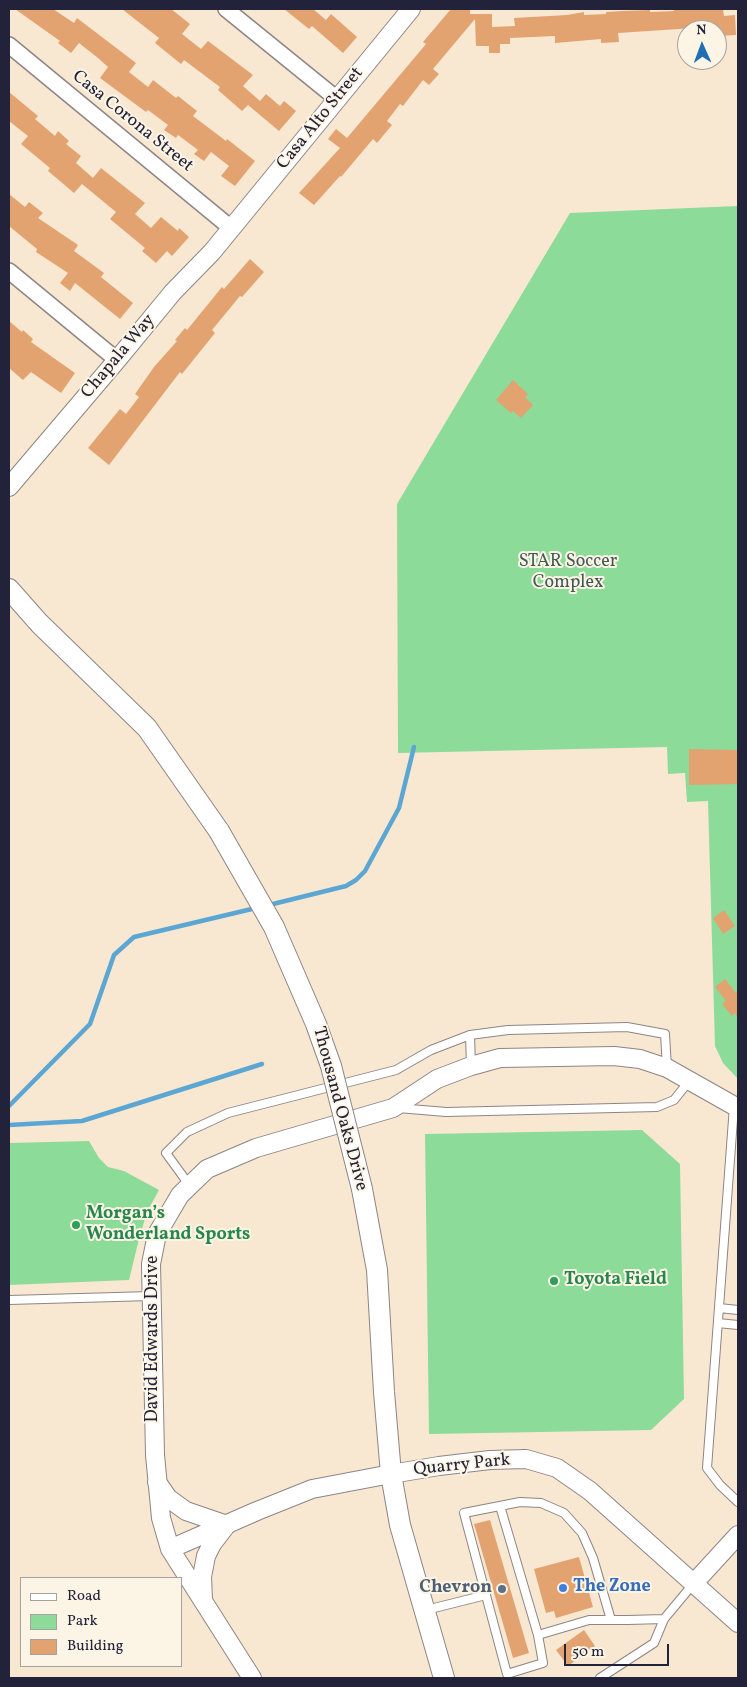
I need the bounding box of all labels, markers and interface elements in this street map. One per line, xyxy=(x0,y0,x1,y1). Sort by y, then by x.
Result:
north arrow xyxy=(677,20,727,70)
text: N xyxy=(696,21,707,40)
street label: Casa Alto Street xyxy=(273,63,369,175)
street label: Casa Corona Street xyxy=(67,66,197,178)
street label: Chapala Way xyxy=(77,310,161,404)
park label: STAR Soccer Complex xyxy=(519,552,617,594)
street label: Thousand Oaks Drive xyxy=(307,1025,371,1193)
place label: Morgan’s Wonderland Sports xyxy=(86,1204,250,1246)
marker: Morgan’s Wonderland Sports xyxy=(70,1219,82,1231)
street label: David Edwards Drive xyxy=(143,1255,165,1423)
place label: Toyota Field xyxy=(564,1270,667,1292)
marker: Toyota Field xyxy=(548,1275,560,1287)
street label: Quarry Park xyxy=(412,1450,512,1482)
legend xyxy=(20,1577,182,1667)
place label: The Zone xyxy=(573,1577,651,1599)
place label: Chevron xyxy=(419,1578,492,1600)
marker: The Zone xyxy=(557,1582,569,1594)
marker: Chevron xyxy=(496,1583,508,1595)
text: Road xyxy=(67,1586,101,1607)
text: Park xyxy=(67,1611,98,1632)
scale bar xyxy=(567,1634,672,1666)
text: Building xyxy=(67,1636,123,1657)
text: 50 m xyxy=(572,1642,604,1663)

